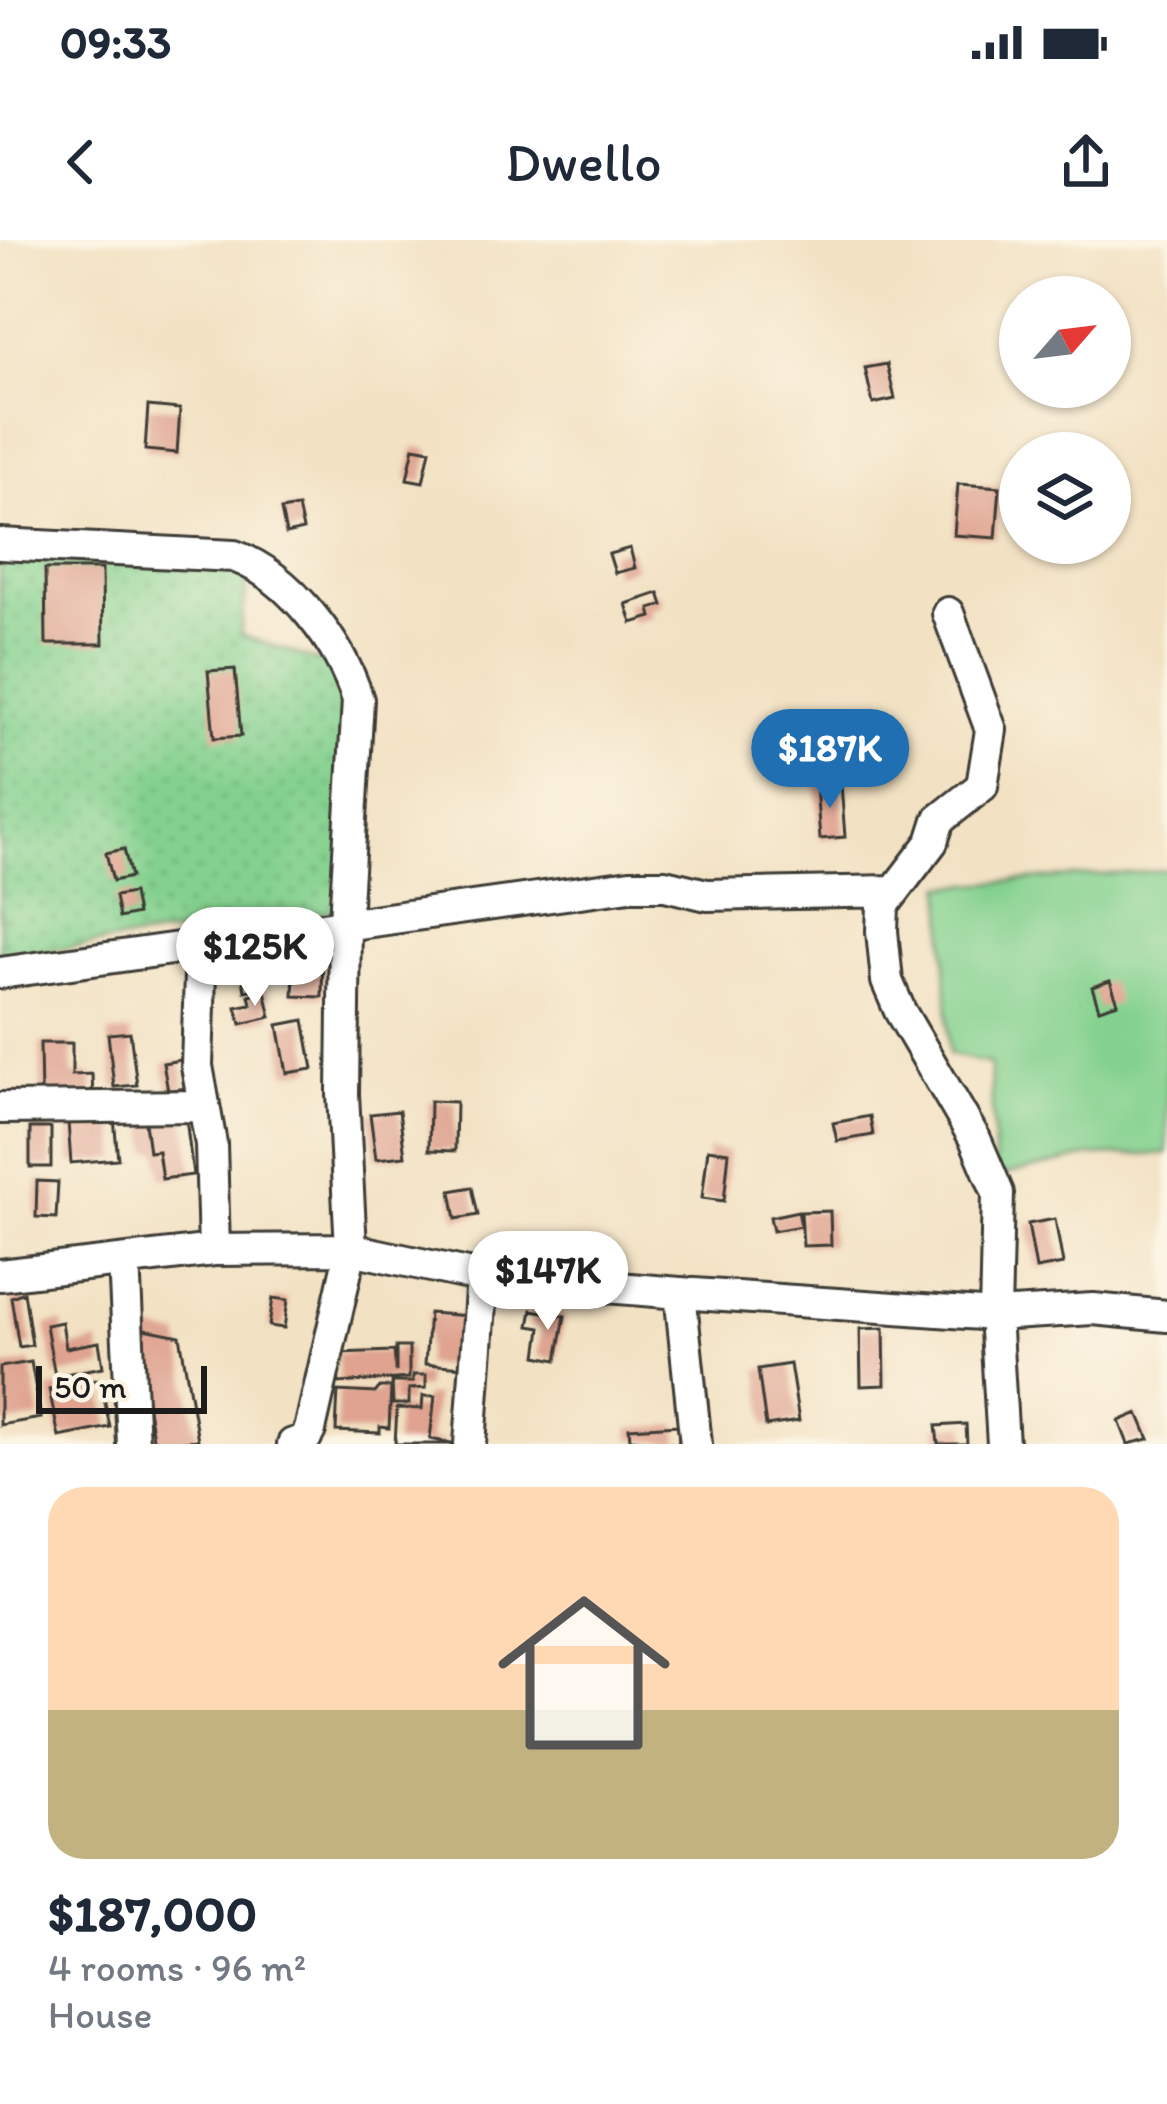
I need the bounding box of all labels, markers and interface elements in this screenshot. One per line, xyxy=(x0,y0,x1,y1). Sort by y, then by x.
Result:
text: 09:33 xyxy=(60,15,171,69)
icon: back xyxy=(48,129,114,195)
icon: share xyxy=(1053,129,1119,195)
text: Dwello xyxy=(505,130,662,195)
north arrow xyxy=(999,276,1131,408)
map controls xyxy=(999,276,1131,564)
button: layers xyxy=(999,432,1131,564)
pin: $187K xyxy=(746,709,914,811)
text: $187K xyxy=(778,724,882,771)
pin: $125K xyxy=(171,907,339,1009)
text: $125K xyxy=(203,922,307,969)
pin: $147K xyxy=(464,1231,632,1333)
text: $147K xyxy=(495,1246,601,1293)
scale bar xyxy=(36,1360,207,1413)
text: 50 m xyxy=(54,1367,127,1406)
icon: home xyxy=(476,1565,692,1781)
text: $187,000 xyxy=(48,1883,257,1944)
text: 4 rooms · 96 m² xyxy=(48,1944,306,1991)
text: House xyxy=(48,1991,152,2038)

